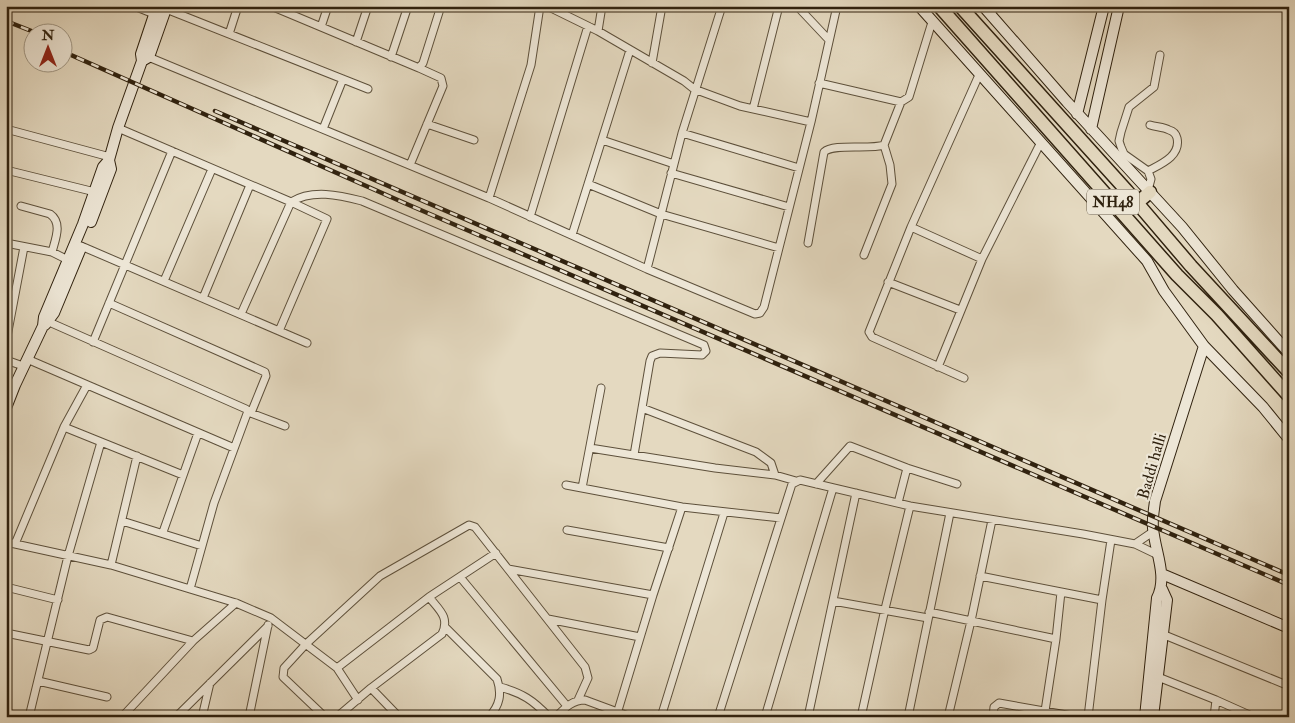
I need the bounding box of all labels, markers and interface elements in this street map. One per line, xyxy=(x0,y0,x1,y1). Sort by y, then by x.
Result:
north arrow xyxy=(22,22,72,72)
text: N xyxy=(41,27,55,44)
road number: NH48 xyxy=(1087,190,1139,214)
street label: Baddi halli xyxy=(1133,431,1171,502)

